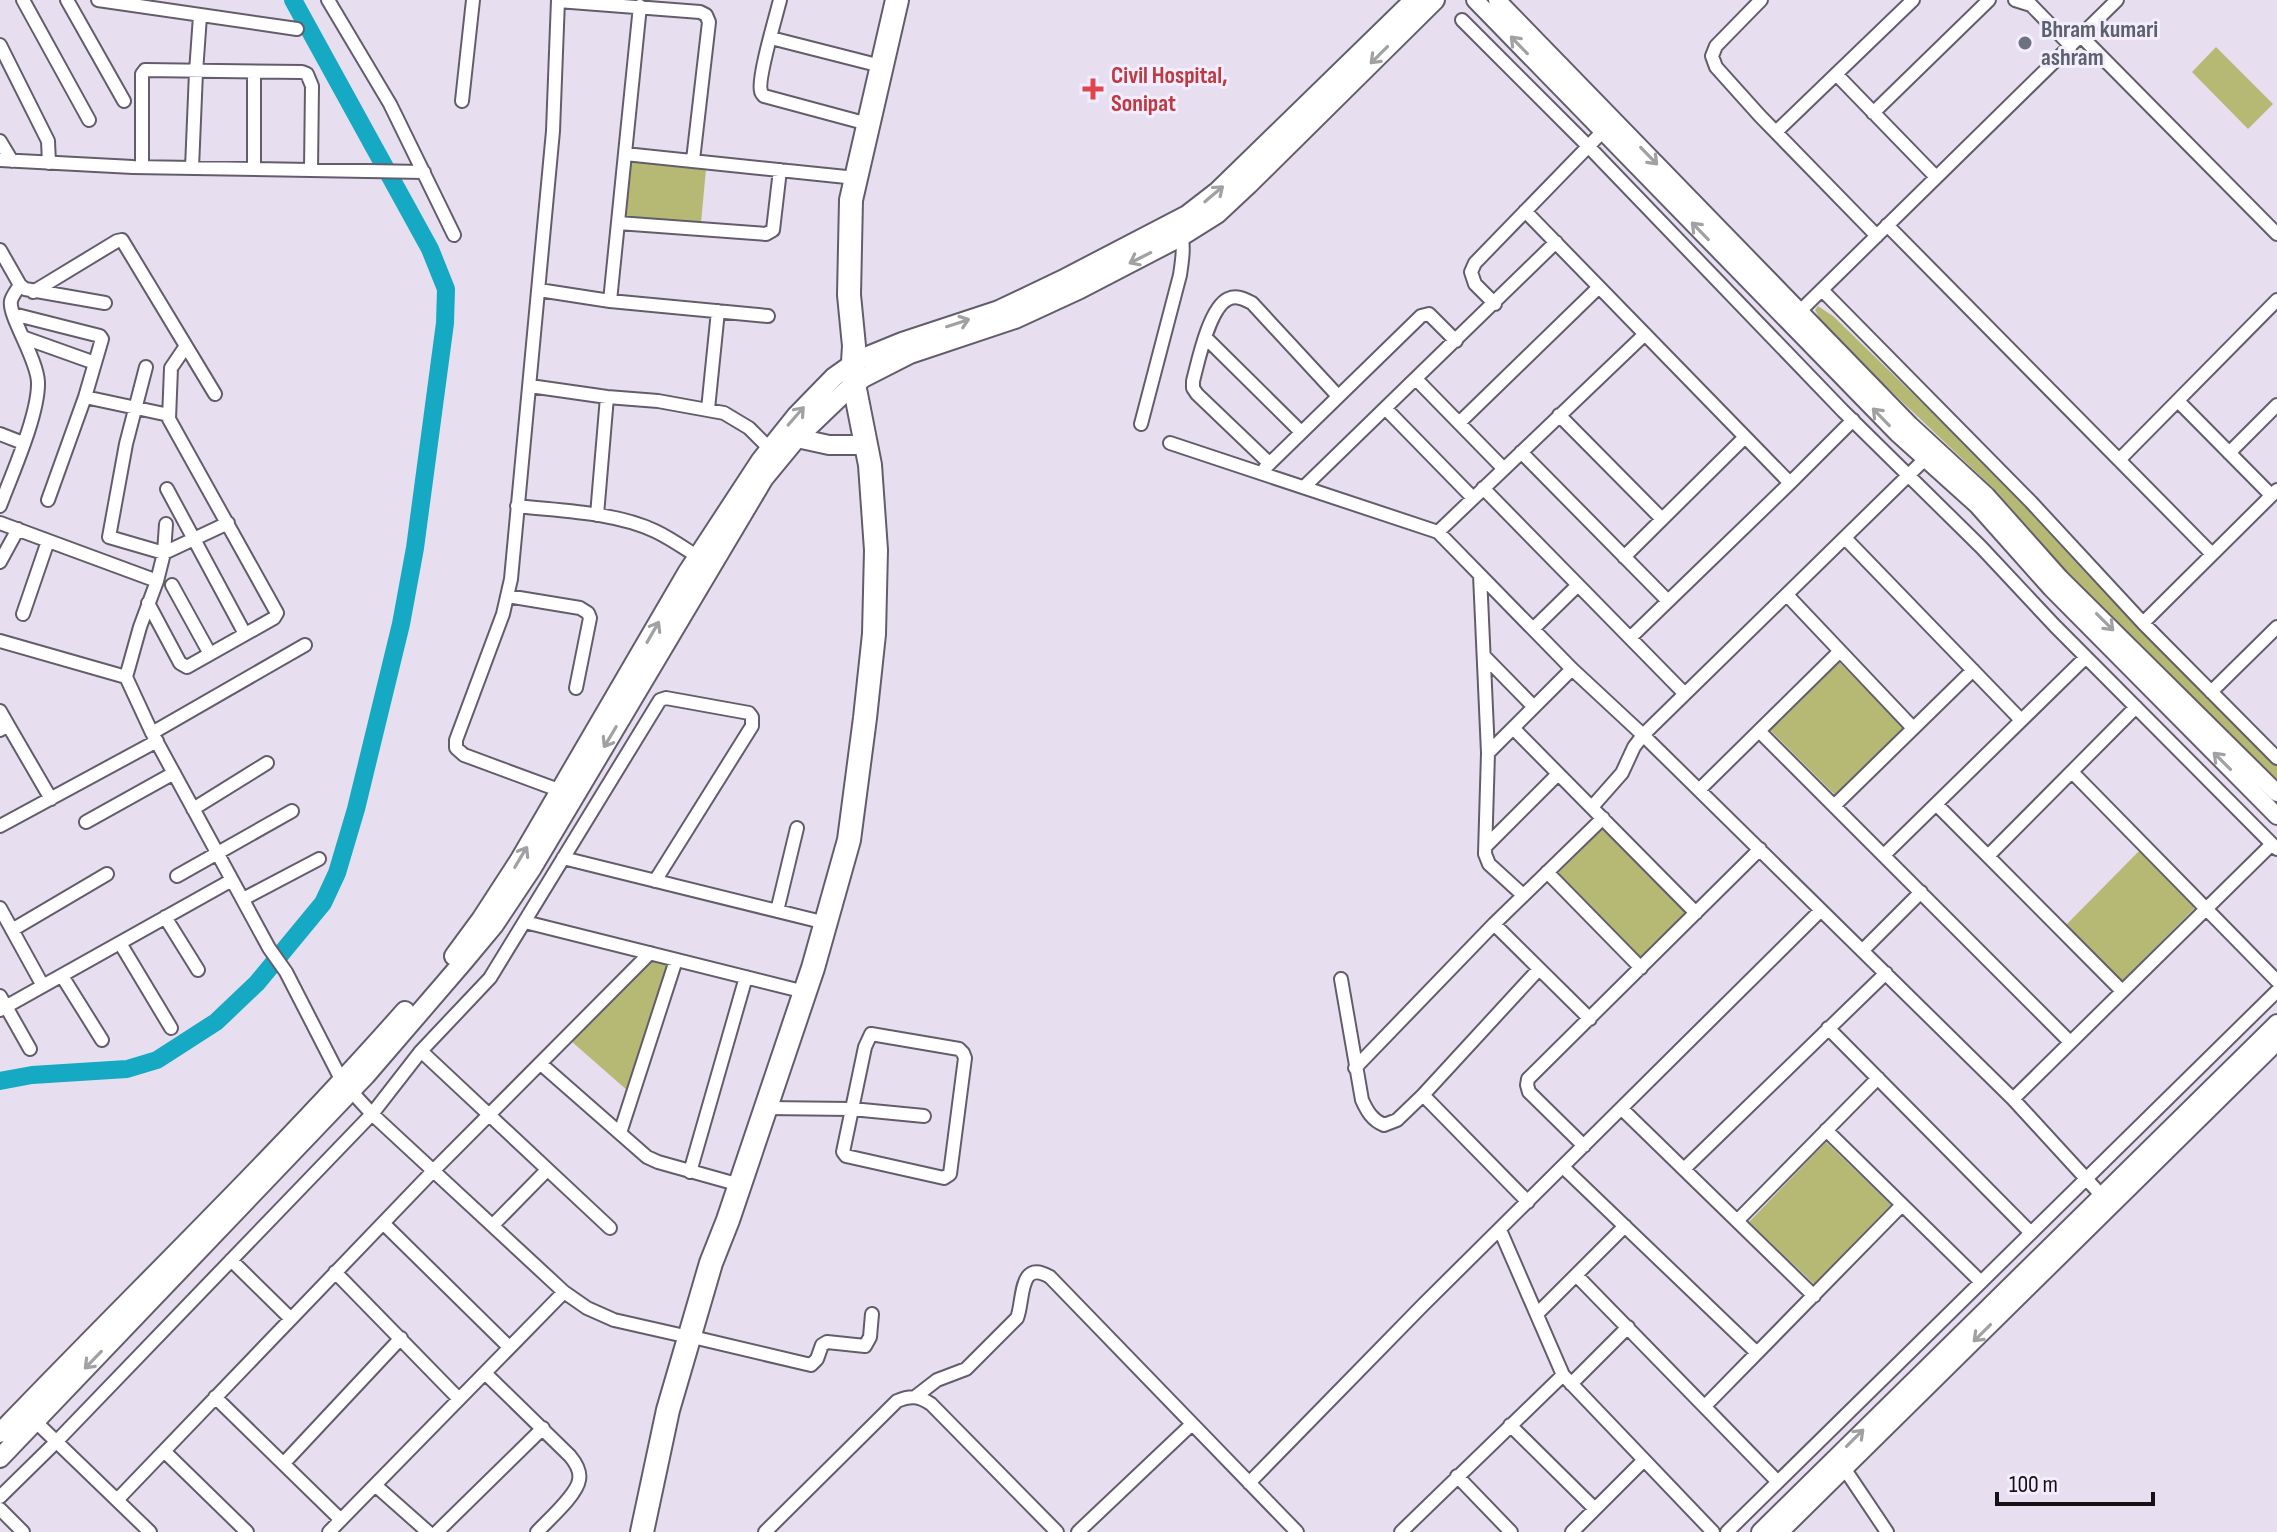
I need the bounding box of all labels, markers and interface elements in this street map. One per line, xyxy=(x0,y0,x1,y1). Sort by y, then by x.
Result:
place label: Bhram kumari ashram xyxy=(2041,15,2158,72)
marker: Bhram kumari ashram xyxy=(2016,34,2034,52)
one-way arrow xyxy=(1509,35,1528,55)
one-way arrow xyxy=(1370,45,1389,64)
place label: Civil Hospital, Sonipat xyxy=(1111,61,1228,118)
marker: Civil Hospital, Sonipat xyxy=(1082,78,1104,100)
one-way arrow xyxy=(1639,146,1658,165)
one-way arrow xyxy=(1203,185,1223,203)
one-way arrow xyxy=(1691,222,1710,241)
one-way arrow xyxy=(1128,250,1152,266)
one-way arrow xyxy=(945,315,970,330)
one-way arrow xyxy=(787,407,805,427)
one-way arrow xyxy=(1872,407,1891,427)
one-way arrow xyxy=(2095,612,2114,631)
one-way arrow xyxy=(645,621,661,644)
one-way arrow xyxy=(602,725,618,748)
one-way arrow xyxy=(2213,752,2232,771)
one-way arrow xyxy=(513,846,529,869)
one-way arrow xyxy=(1972,1323,1992,1342)
one-way arrow xyxy=(84,1350,103,1370)
one-way arrow xyxy=(1845,1429,1864,1448)
scale bar xyxy=(1997,1456,2153,1506)
text: 100 m xyxy=(2009,1470,2058,1499)

